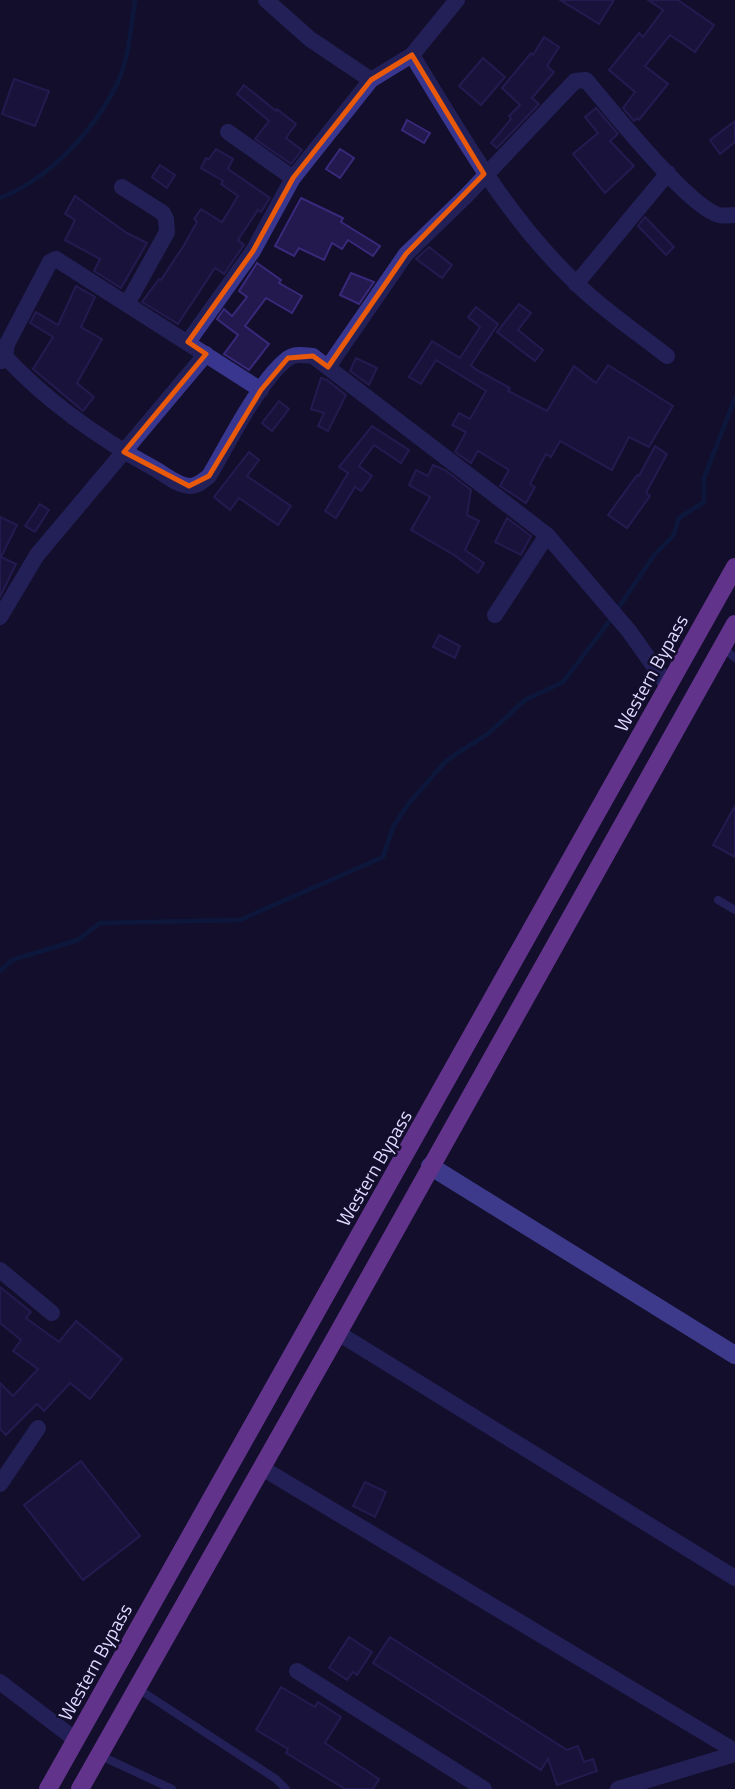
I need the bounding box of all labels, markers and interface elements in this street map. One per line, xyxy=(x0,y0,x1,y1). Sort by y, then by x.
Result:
street label: Western Bypass xyxy=(606,609,695,737)
street label: Western Bypass xyxy=(328,1104,419,1231)
street label: Western Bypass xyxy=(50,1598,139,1726)

